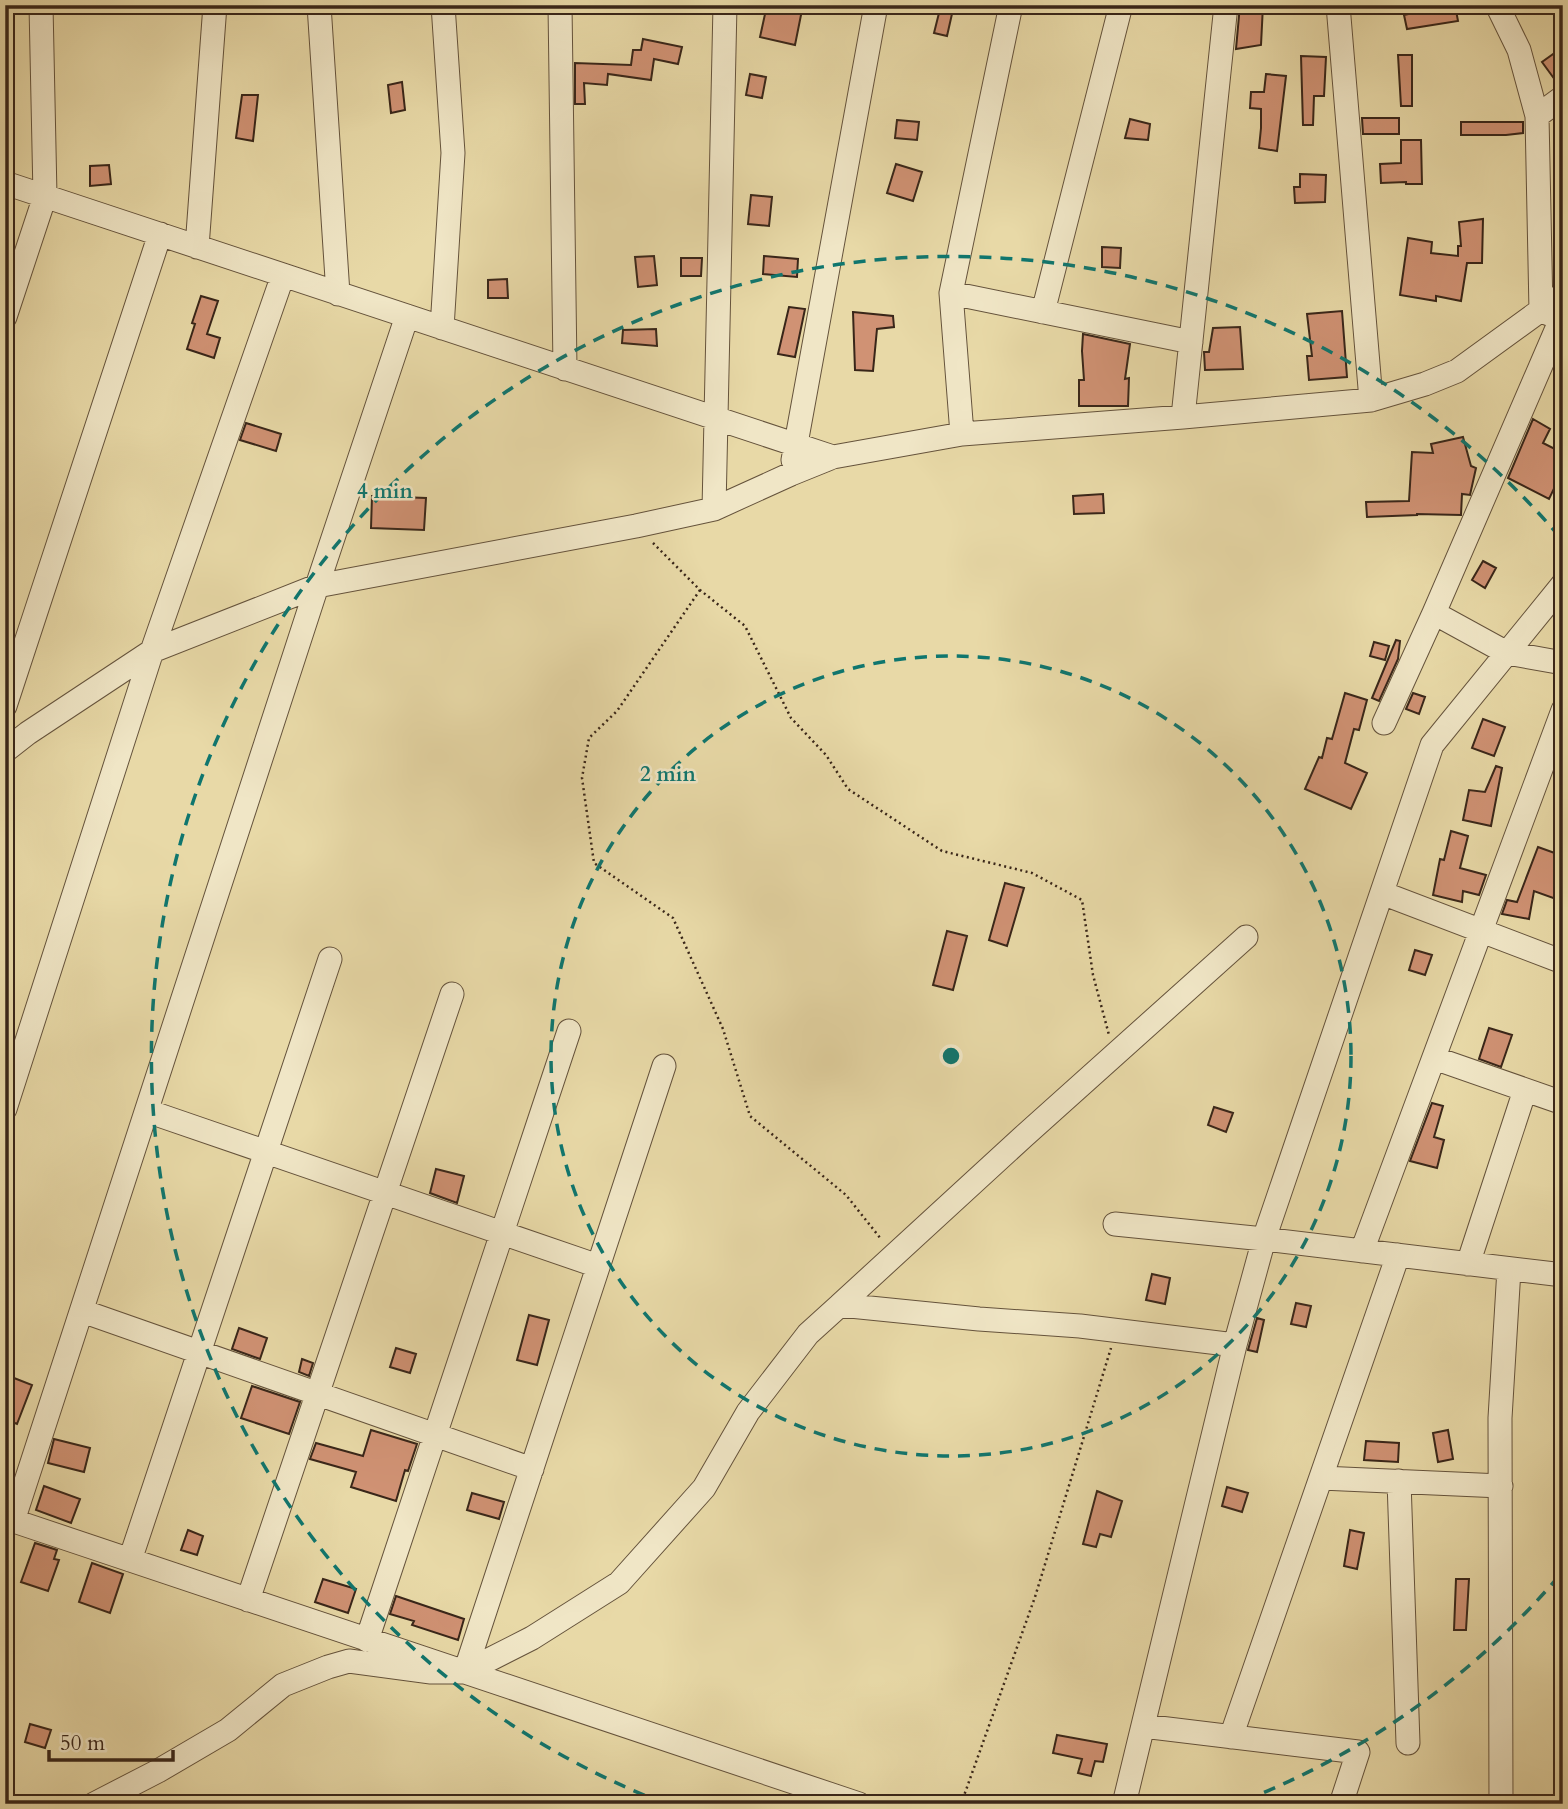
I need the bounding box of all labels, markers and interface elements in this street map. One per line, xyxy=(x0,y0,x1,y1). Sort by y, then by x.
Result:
text: 4 min xyxy=(357,477,413,506)
text: 2 min xyxy=(640,760,696,789)
centre of rings xyxy=(939,1044,963,1068)
scale bar xyxy=(49,1718,173,1762)
text: 50 m xyxy=(60,1729,105,1758)

